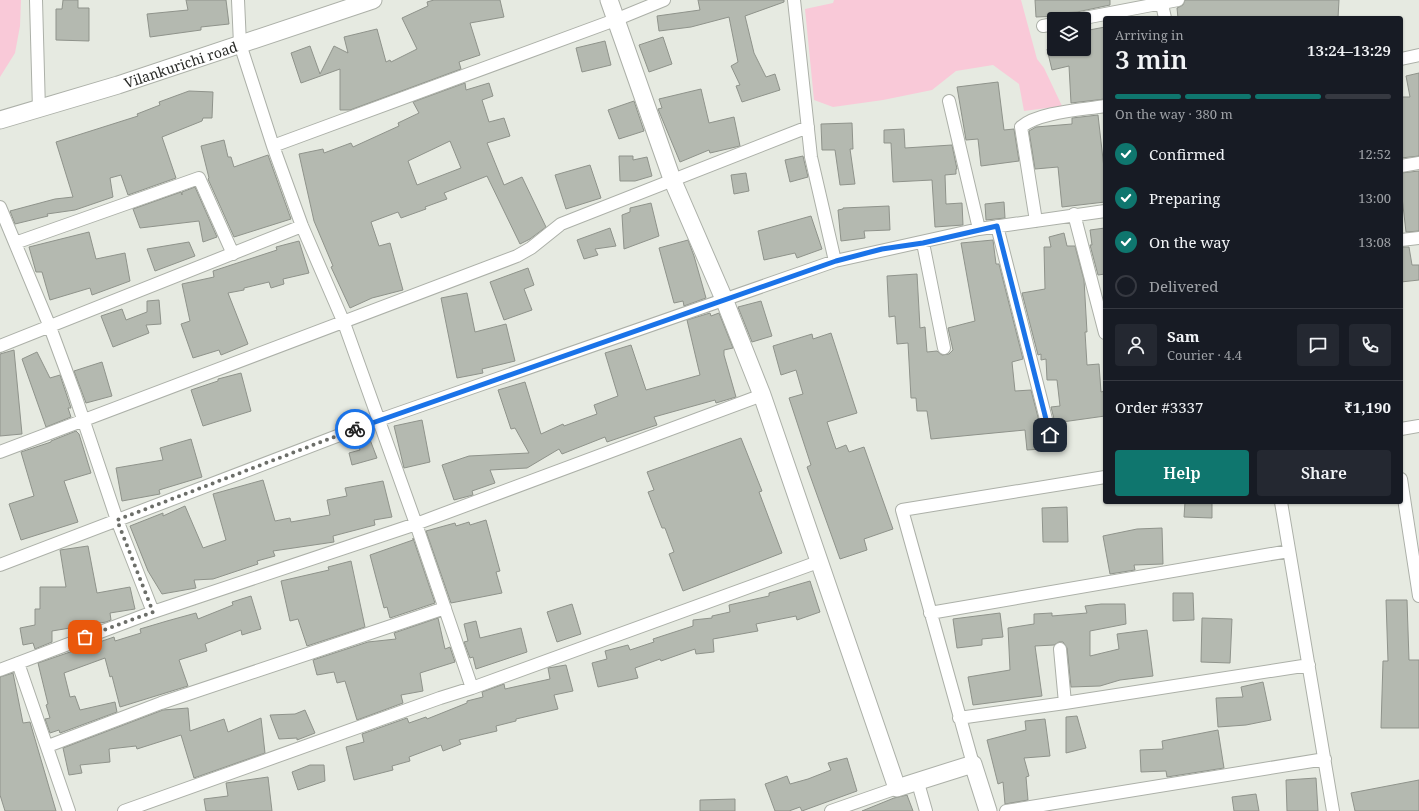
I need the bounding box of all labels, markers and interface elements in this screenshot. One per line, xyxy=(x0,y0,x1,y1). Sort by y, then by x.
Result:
map controls xyxy=(1047,12,1091,56)
button: layers xyxy=(1047,12,1091,56)
text: Arriving in xyxy=(1115,26,1184,44)
street label: Vilankurichi road xyxy=(121,36,240,92)
text: 13:24–13:29 xyxy=(1307,40,1391,60)
text: 3 min xyxy=(1115,41,1188,77)
text: On the way · 380 m xyxy=(1115,105,1233,123)
icon: check xyxy=(1115,143,1137,165)
text: Confirmed xyxy=(1149,144,1225,164)
text: 12:52 xyxy=(1358,145,1391,163)
icon: check xyxy=(1115,187,1137,209)
text: Preparing xyxy=(1149,188,1220,208)
text: 13:00 xyxy=(1358,189,1391,207)
icon: check xyxy=(1115,231,1137,253)
text: On the way xyxy=(1149,232,1230,252)
text: 13:08 xyxy=(1358,233,1391,251)
text: Delivered xyxy=(1149,276,1218,296)
button: person xyxy=(1115,324,1157,366)
button: chat xyxy=(1297,324,1339,366)
button: phone xyxy=(1349,324,1391,366)
text: Sam xyxy=(1167,326,1199,346)
text: Courier · 4.4 xyxy=(1167,346,1242,364)
text: Order #3337 xyxy=(1115,397,1203,417)
text: ₹1,190 xyxy=(1344,397,1391,417)
courier xyxy=(335,409,375,449)
icon: bike xyxy=(344,418,366,440)
pin xyxy=(1033,418,1067,452)
icon: home xyxy=(1039,424,1061,446)
button: Help xyxy=(1115,450,1249,496)
button: Share xyxy=(1257,450,1391,496)
pin xyxy=(68,620,102,654)
icon: bag xyxy=(74,626,96,648)

